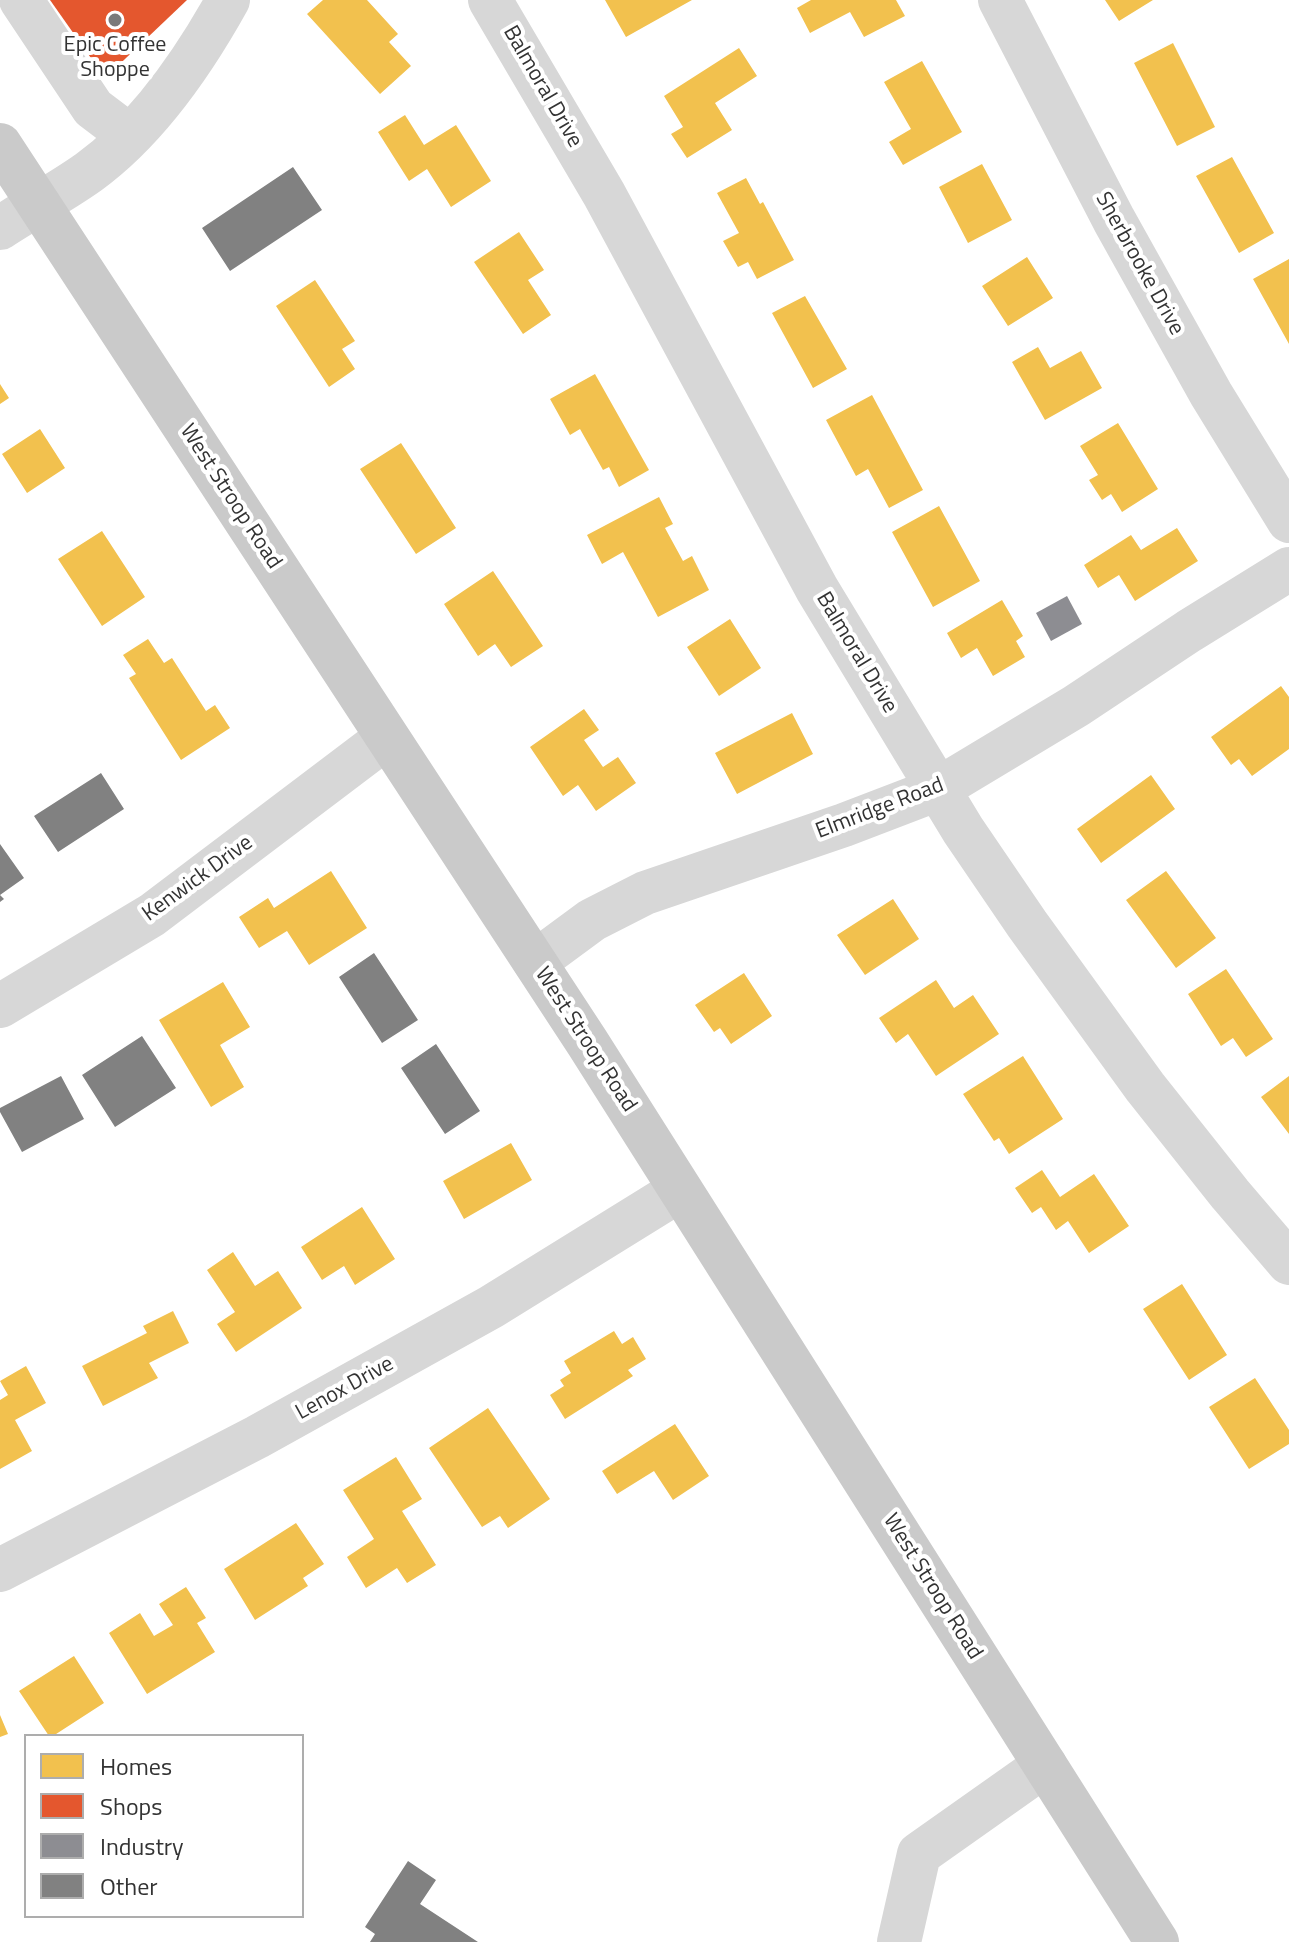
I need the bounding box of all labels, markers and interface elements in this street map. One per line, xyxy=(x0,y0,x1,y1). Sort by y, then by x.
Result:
marker: Epic Coffee Shoppe xyxy=(106,11,124,29)
street label: Balmoral Drive xyxy=(496,21,588,153)
place label: Epic Coffee Shoppe xyxy=(64,33,166,84)
street label: Sherbrooke Drive xyxy=(1089,188,1189,340)
street label: West Stroop Road xyxy=(173,420,287,574)
street label: Balmoral Drive xyxy=(810,588,902,718)
street label: Elmridge Road xyxy=(812,773,948,845)
street label: Kenwick Drive xyxy=(138,830,258,928)
street label: West Stroop Road xyxy=(528,963,642,1117)
street label: Lenox Drive xyxy=(292,1351,398,1427)
street label: West Stroop Road xyxy=(877,1509,987,1665)
legend xyxy=(24,1734,304,1918)
text: Homes xyxy=(100,1748,172,1784)
text: Shops xyxy=(100,1788,162,1824)
text: Industry xyxy=(100,1828,184,1864)
text: Other xyxy=(100,1868,158,1904)

